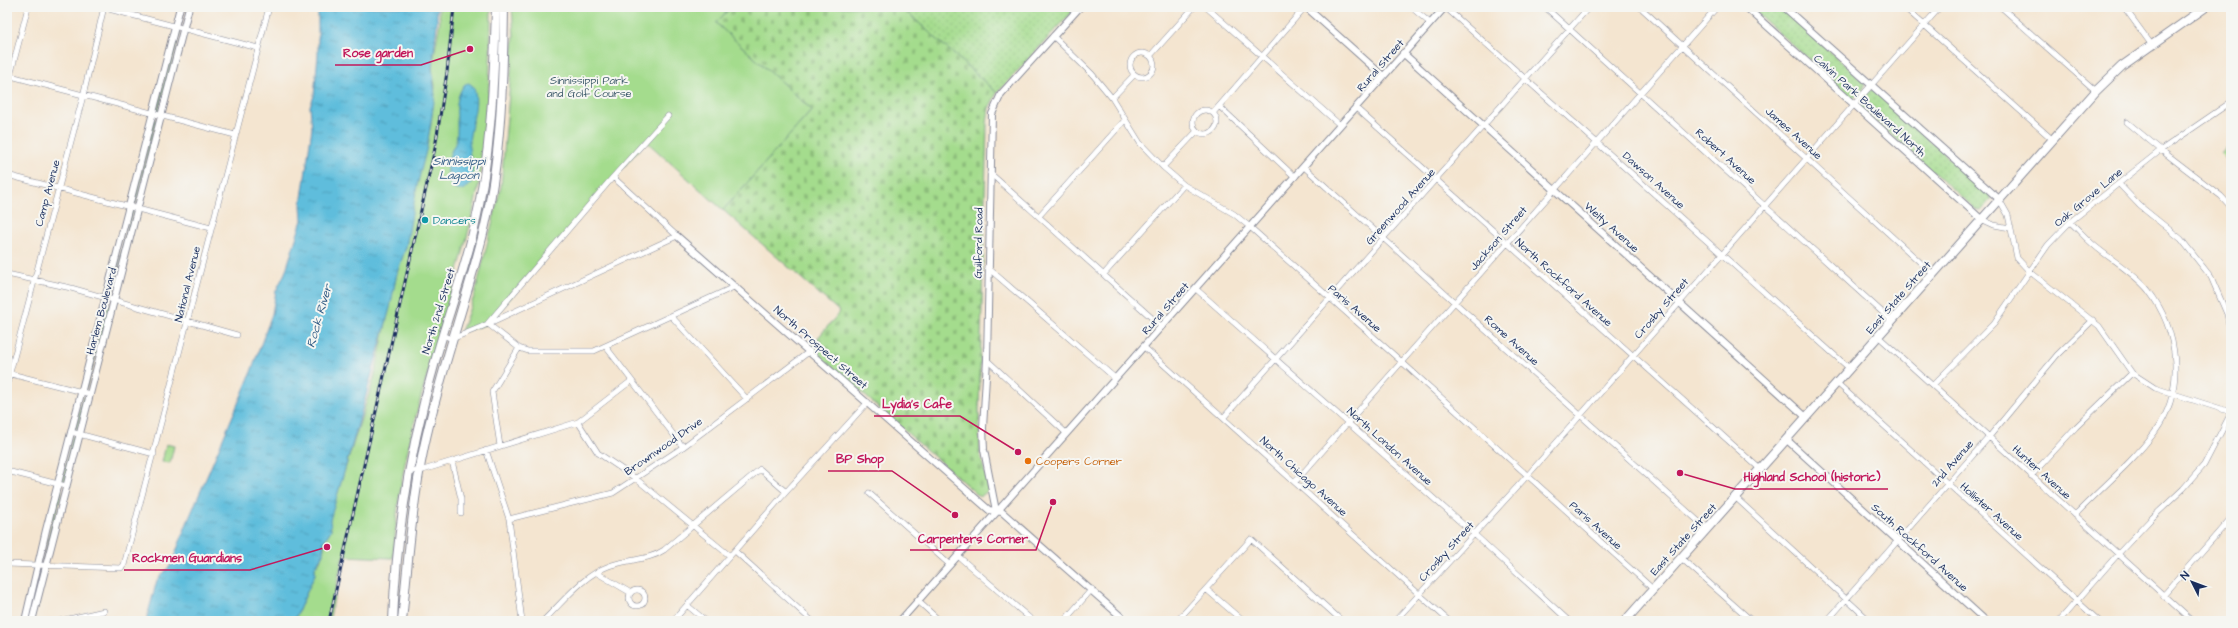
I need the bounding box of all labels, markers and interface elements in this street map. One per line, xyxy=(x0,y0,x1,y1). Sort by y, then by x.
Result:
street label: Rural Street xyxy=(1353,35,1408,95)
callout: Rose garden xyxy=(335,41,421,65)
text: Rose garden xyxy=(343,45,413,64)
street label: Calvin Park Boulevard North xyxy=(1810,51,1929,160)
park label: Sinnissippi Park and Golf Course xyxy=(547,73,631,101)
street label: James Avenue xyxy=(1762,104,1825,163)
street label: Robert Avenue xyxy=(1692,125,1759,188)
street label: Dawson Avenue xyxy=(1619,148,1688,212)
water label: Sinnissippi Lagoon xyxy=(433,153,487,185)
street label: Camp Avenue xyxy=(31,158,64,228)
street label: Oak Grove Lane xyxy=(2051,164,2126,230)
street label: Greenwood Avenue xyxy=(1362,165,1439,248)
street label: Welty Avenue xyxy=(1580,199,1642,257)
street label: Jackson Street xyxy=(1466,203,1531,274)
street label: Guilford Road xyxy=(970,207,987,278)
place label: Dancers xyxy=(433,213,476,228)
marker: Dancers xyxy=(420,215,430,225)
street label: North Rockford Avenue xyxy=(1512,235,1615,330)
street label: National Avenue xyxy=(171,245,204,324)
street label: East State Street xyxy=(1862,257,1935,337)
street label: Harlem Boulevard xyxy=(83,266,120,356)
street label: North 2nd Street xyxy=(418,266,459,356)
street label: Crosby Street xyxy=(1631,274,1693,343)
street label: Rural Street xyxy=(1138,278,1193,338)
water label: Rock River xyxy=(302,281,337,350)
street label: Paris Avenue xyxy=(1325,281,1385,336)
street label: North Prospect Street xyxy=(770,302,871,393)
street label: Rome Avenue xyxy=(1481,312,1542,369)
callout: Lydia's Cafe xyxy=(874,392,960,416)
text: Lydia's Cafe xyxy=(882,396,952,414)
street label: North London Avenue xyxy=(1344,404,1436,489)
street label: Brownwood Drive xyxy=(621,414,705,479)
street label: North Chicago Avenue xyxy=(1256,433,1351,520)
street label: 2nd Avenue xyxy=(1928,437,1977,490)
street label: Hunter Avenue xyxy=(2009,442,2074,503)
callout: BP Shop xyxy=(828,447,892,471)
text: BP Shop xyxy=(836,451,884,469)
place label: Coopers Corner xyxy=(1036,454,1122,469)
marker: Coopers Corner xyxy=(1023,456,1033,466)
callout: Highland School (historic) xyxy=(1735,465,1888,489)
text: Highland School (historic) xyxy=(1744,469,1881,488)
street label: Hollister Avenue xyxy=(1957,479,2026,544)
street label: Paris Avenue xyxy=(1566,498,1625,553)
street label: East State Street xyxy=(1647,500,1720,579)
street label: South Rockford Avenue xyxy=(1868,500,1971,595)
street label: Crosby Street xyxy=(1415,518,1479,585)
callout: Carpenters Corner xyxy=(910,526,1036,550)
text: Carpenters Corner xyxy=(918,531,1028,549)
callout: Rockmen Guardians xyxy=(124,546,250,570)
text: Rockmen Guardians xyxy=(132,550,242,567)
north arrow xyxy=(2172,562,2212,602)
text: N xyxy=(2177,568,2193,583)

